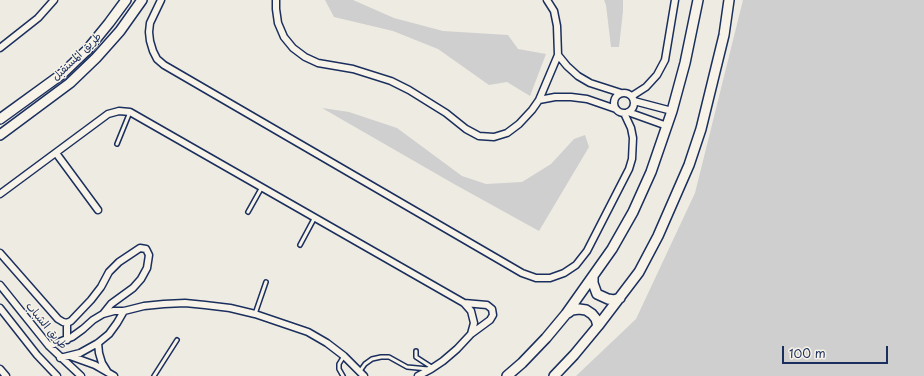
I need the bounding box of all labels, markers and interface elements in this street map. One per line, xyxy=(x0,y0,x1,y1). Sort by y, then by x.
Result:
street label: طريق المستقبل xyxy=(50,30,104,84)
street label: طريق الشباب xyxy=(22,300,70,352)
scale bar xyxy=(784,338,890,364)
text: 100 m xyxy=(789,344,826,362)

